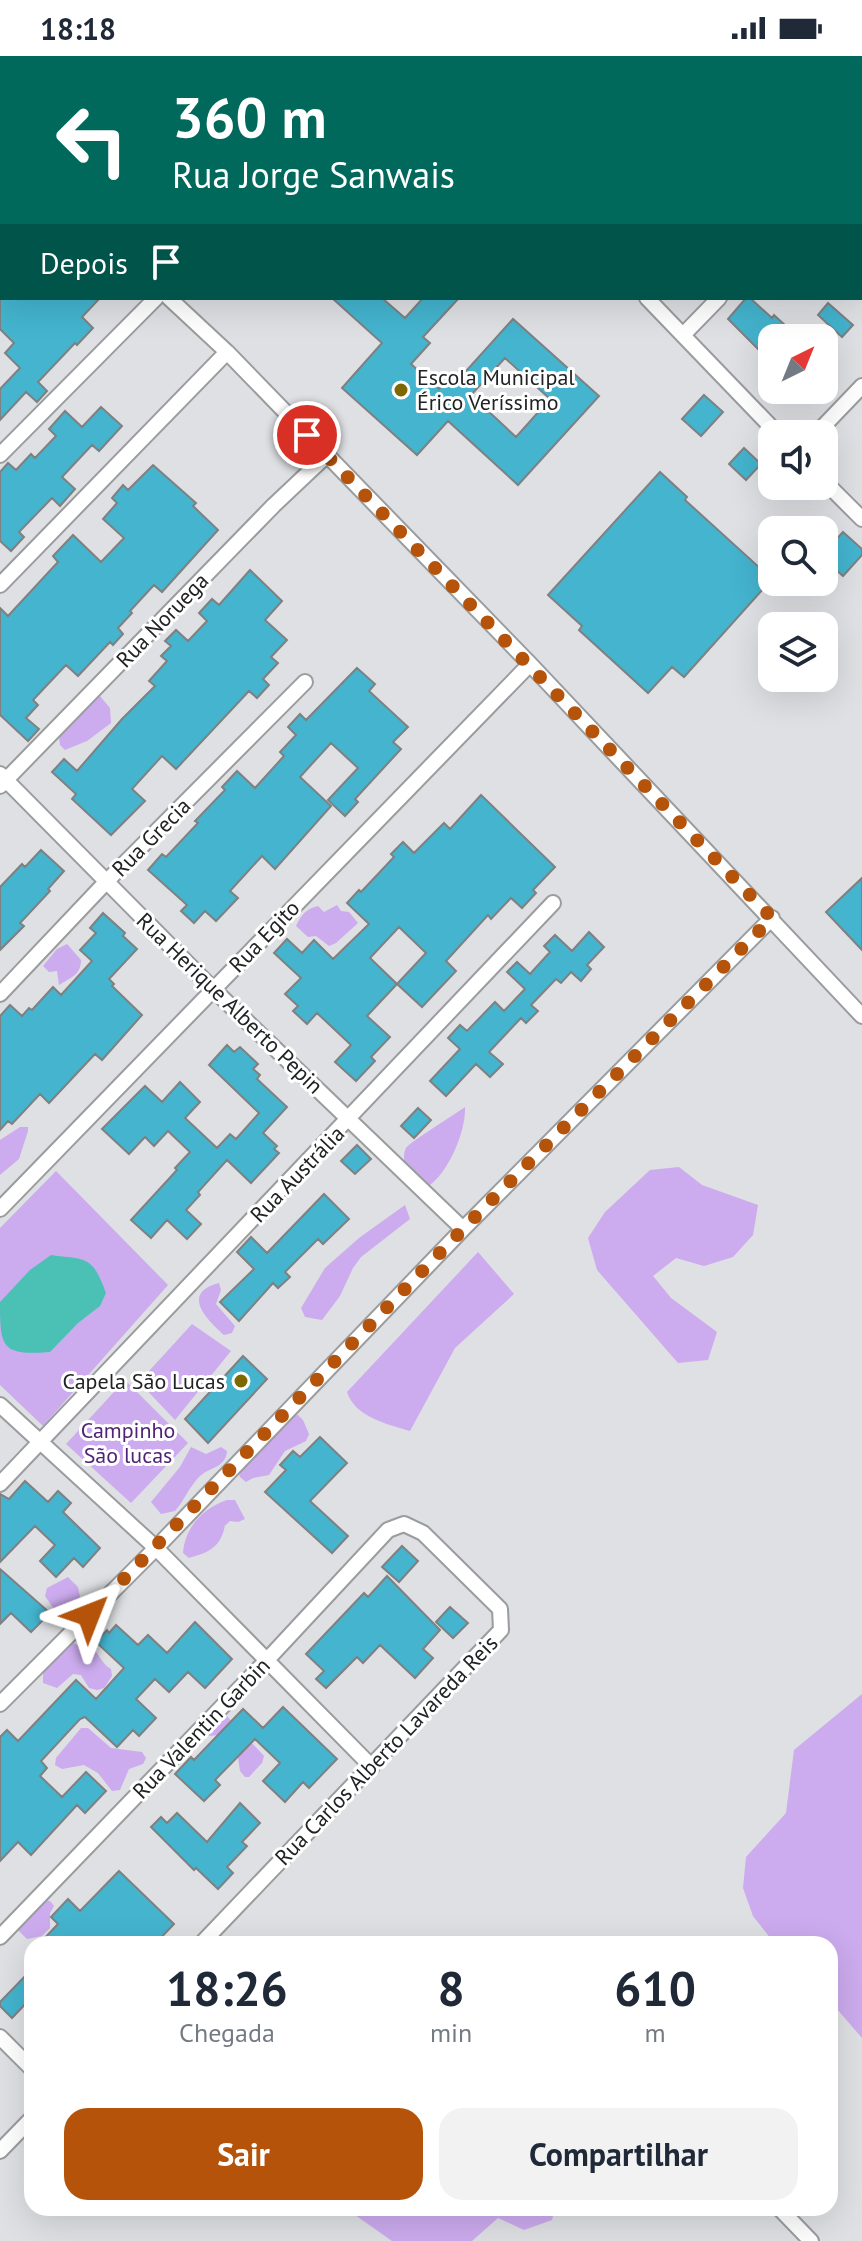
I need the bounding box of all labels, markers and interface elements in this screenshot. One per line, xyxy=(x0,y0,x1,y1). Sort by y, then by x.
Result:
text: 18:18 xyxy=(40,9,116,48)
text: 360 m xyxy=(172,81,327,153)
icon: left xyxy=(40,88,144,192)
text: Rua Jorge Sanwais xyxy=(172,151,455,198)
icon: arrive xyxy=(144,240,188,284)
text: Depois xyxy=(40,243,128,282)
north arrow xyxy=(758,324,838,404)
map controls xyxy=(758,324,838,692)
place label: Escola Municipal Érico Veríssimo xyxy=(417,363,575,416)
marker: Escola Municipal Érico Veríssimo xyxy=(392,381,410,399)
pin xyxy=(273,401,341,469)
icon: arrive xyxy=(285,413,329,457)
button: sound xyxy=(758,420,838,500)
button: search xyxy=(758,516,838,596)
street label: Rua Noruega xyxy=(110,567,214,673)
button: layers xyxy=(758,612,838,692)
street label: Rua Grecia xyxy=(106,792,196,882)
street label: Rua Egito xyxy=(223,894,305,978)
street label: Rua Herique Alberto Pepin xyxy=(131,907,329,1099)
street label: Rua Austrália xyxy=(244,1120,350,1228)
place label: Capela São Lucas xyxy=(62,1367,225,1395)
marker: Capela São Lucas xyxy=(232,1372,250,1390)
park label: Campinho São lucas xyxy=(81,1416,175,1469)
position arrow xyxy=(47,1573,131,1657)
street label: Rua Carlos Alberto Lavareda Reis xyxy=(269,1629,503,1871)
street label: Rua Valentin Garbin xyxy=(126,1651,276,1805)
text: 18:26 xyxy=(166,1957,288,2019)
text: 8 xyxy=(437,1957,465,2019)
text: 610 xyxy=(614,1957,696,2019)
text: Chegada xyxy=(179,2016,275,2049)
text: min xyxy=(430,2016,472,2049)
text: m xyxy=(645,2016,666,2049)
button: Sair xyxy=(64,2108,423,2200)
button: Compartilhar xyxy=(439,2108,798,2200)

